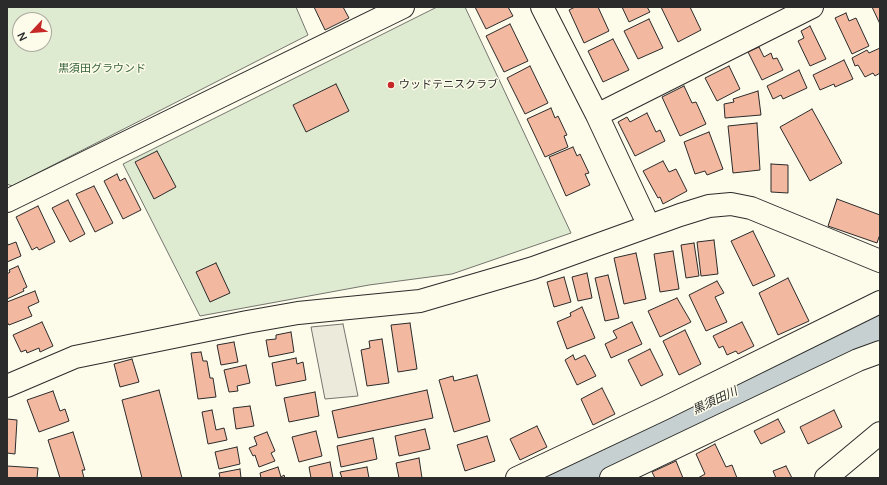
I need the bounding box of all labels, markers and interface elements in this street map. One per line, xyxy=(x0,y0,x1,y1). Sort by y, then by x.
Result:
north arrow xyxy=(12,12,52,52)
text: N xyxy=(13,30,30,44)
park label: 黒須田グラウンド xyxy=(58,62,146,76)
place label: ウッドテニスクラブ xyxy=(399,78,498,92)
marker: ウッドテニスクラブ xyxy=(386,80,396,90)
water label: 黒須田川 xyxy=(690,384,740,418)

